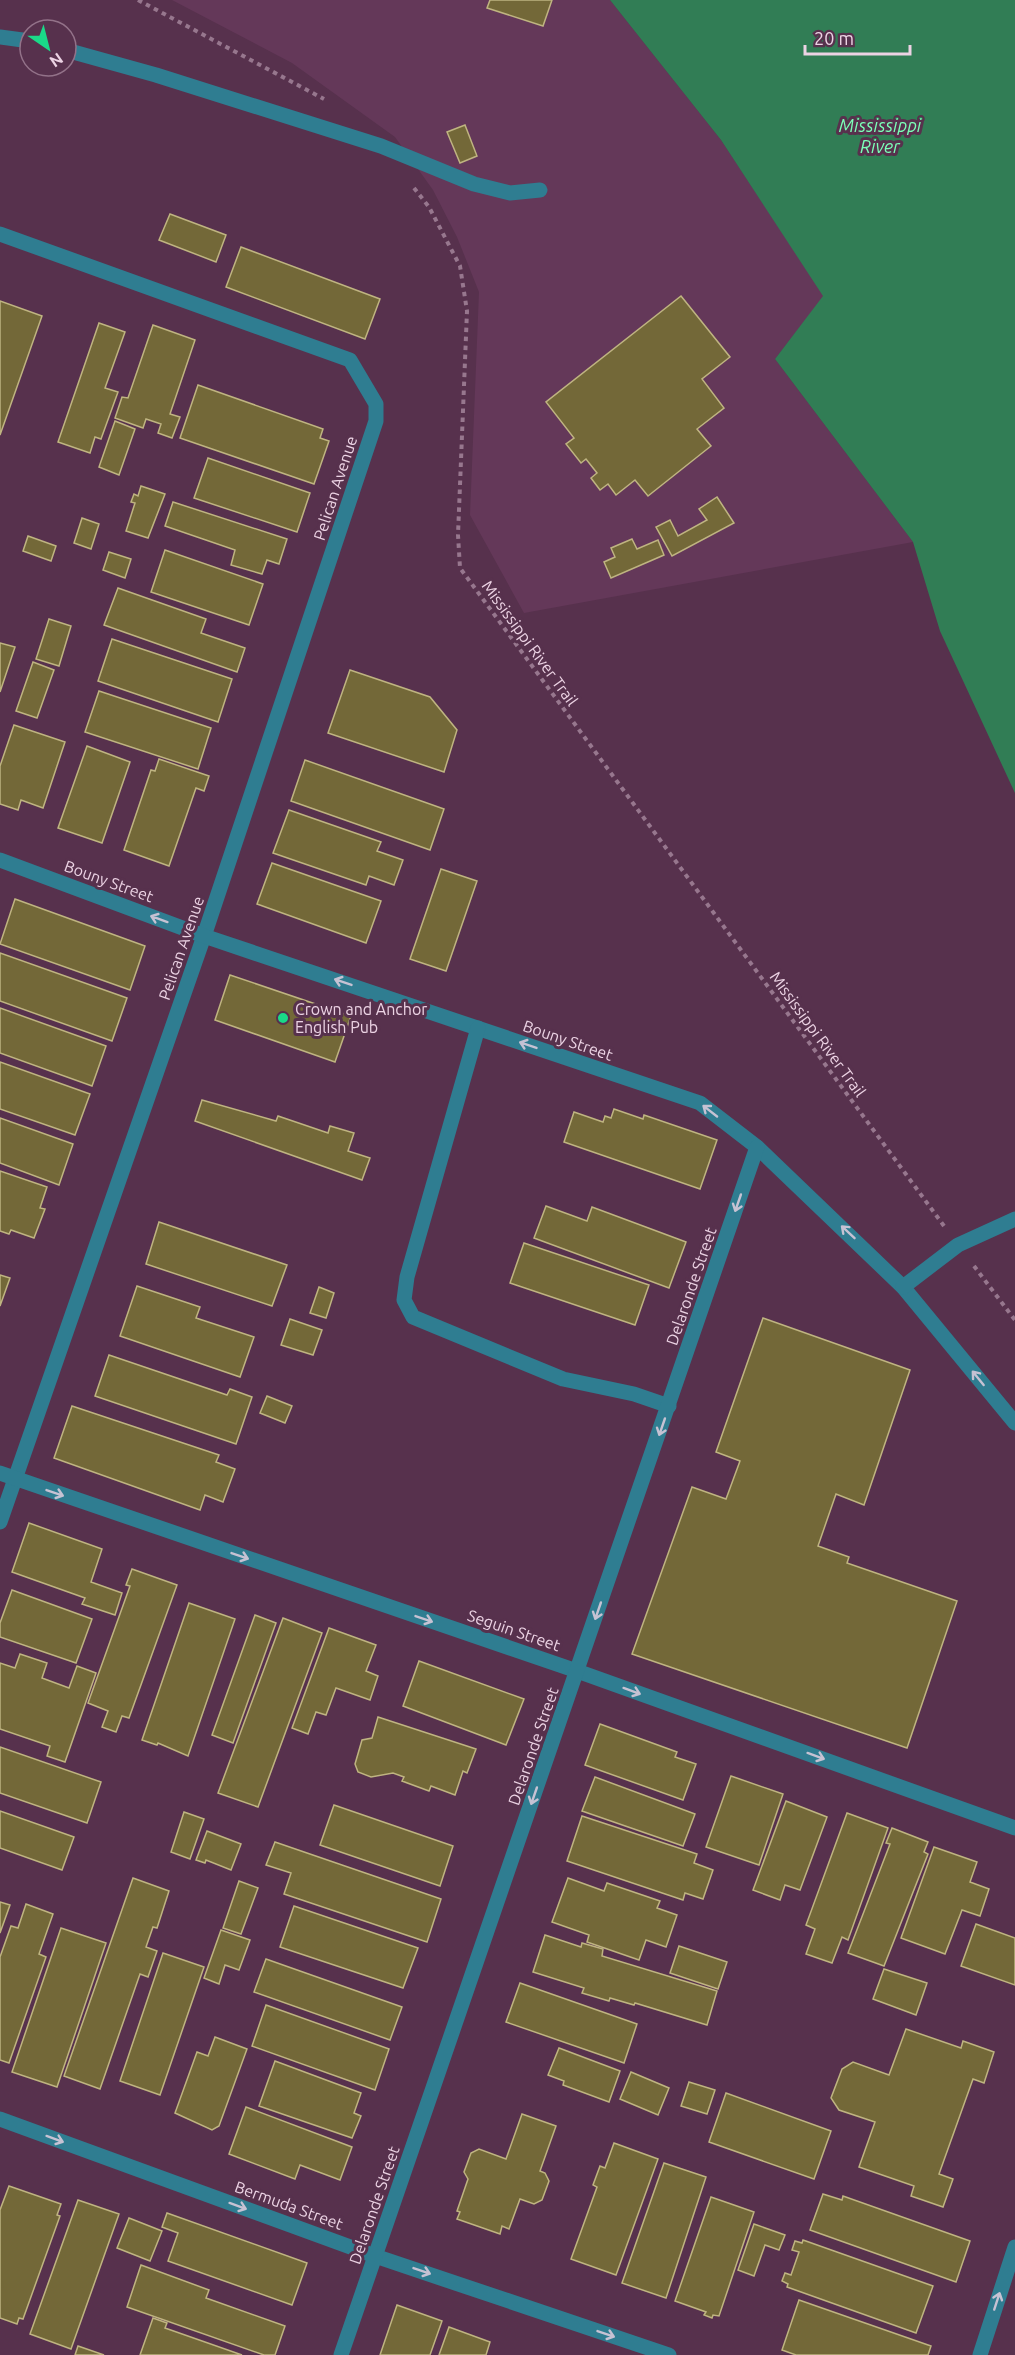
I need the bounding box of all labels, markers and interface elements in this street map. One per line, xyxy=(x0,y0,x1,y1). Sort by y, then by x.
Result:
north arrow xyxy=(18,18,78,78)
scale bar xyxy=(805,18,910,56)
text: 20 m xyxy=(814,28,854,48)
text: N xyxy=(47,49,67,71)
water label: Mississippi River xyxy=(839,115,922,156)
street label: Pelican Avenue xyxy=(310,434,360,542)
street label: Mississippi River Trail xyxy=(478,577,582,709)
street label: Bouny Street xyxy=(62,857,157,906)
street label: Pelican Avenue xyxy=(155,894,207,1002)
one-way arrow xyxy=(150,912,169,923)
street label: Mississippi River Trail xyxy=(766,968,870,1100)
one-way arrow xyxy=(334,976,353,987)
place label: Crown and Anchor English Pub xyxy=(295,1000,427,1036)
marker: Crown and Anchor English Pub xyxy=(276,1011,290,1025)
street label: Bouny Street xyxy=(521,1016,616,1064)
one-way arrow xyxy=(519,1039,538,1050)
one-way arrow xyxy=(703,1105,719,1118)
one-way arrow xyxy=(732,1193,743,1212)
street label: Delaronde Street xyxy=(662,1224,720,1347)
one-way arrow xyxy=(841,1225,856,1239)
one-way arrow xyxy=(971,1370,984,1386)
one-way arrow xyxy=(656,1417,667,1436)
one-way arrow xyxy=(45,1488,64,1499)
one-way arrow xyxy=(230,1551,249,1562)
one-way arrow xyxy=(592,1601,603,1620)
street label: Seguin Street xyxy=(465,1606,563,1655)
one-way arrow xyxy=(414,1614,433,1625)
street label: Delaronde Street xyxy=(504,1684,562,1807)
one-way arrow xyxy=(623,1686,641,1697)
one-way arrow xyxy=(806,1752,825,1763)
one-way arrow xyxy=(528,1786,539,1805)
one-way arrow xyxy=(45,2134,64,2145)
street label: Delaronde Street xyxy=(345,2143,403,2266)
street label: Bermuda Street xyxy=(232,2177,346,2233)
one-way arrow xyxy=(228,2201,247,2212)
one-way arrow xyxy=(412,2267,431,2278)
one-way arrow xyxy=(993,2292,1004,2311)
one-way arrow xyxy=(596,2329,615,2340)

